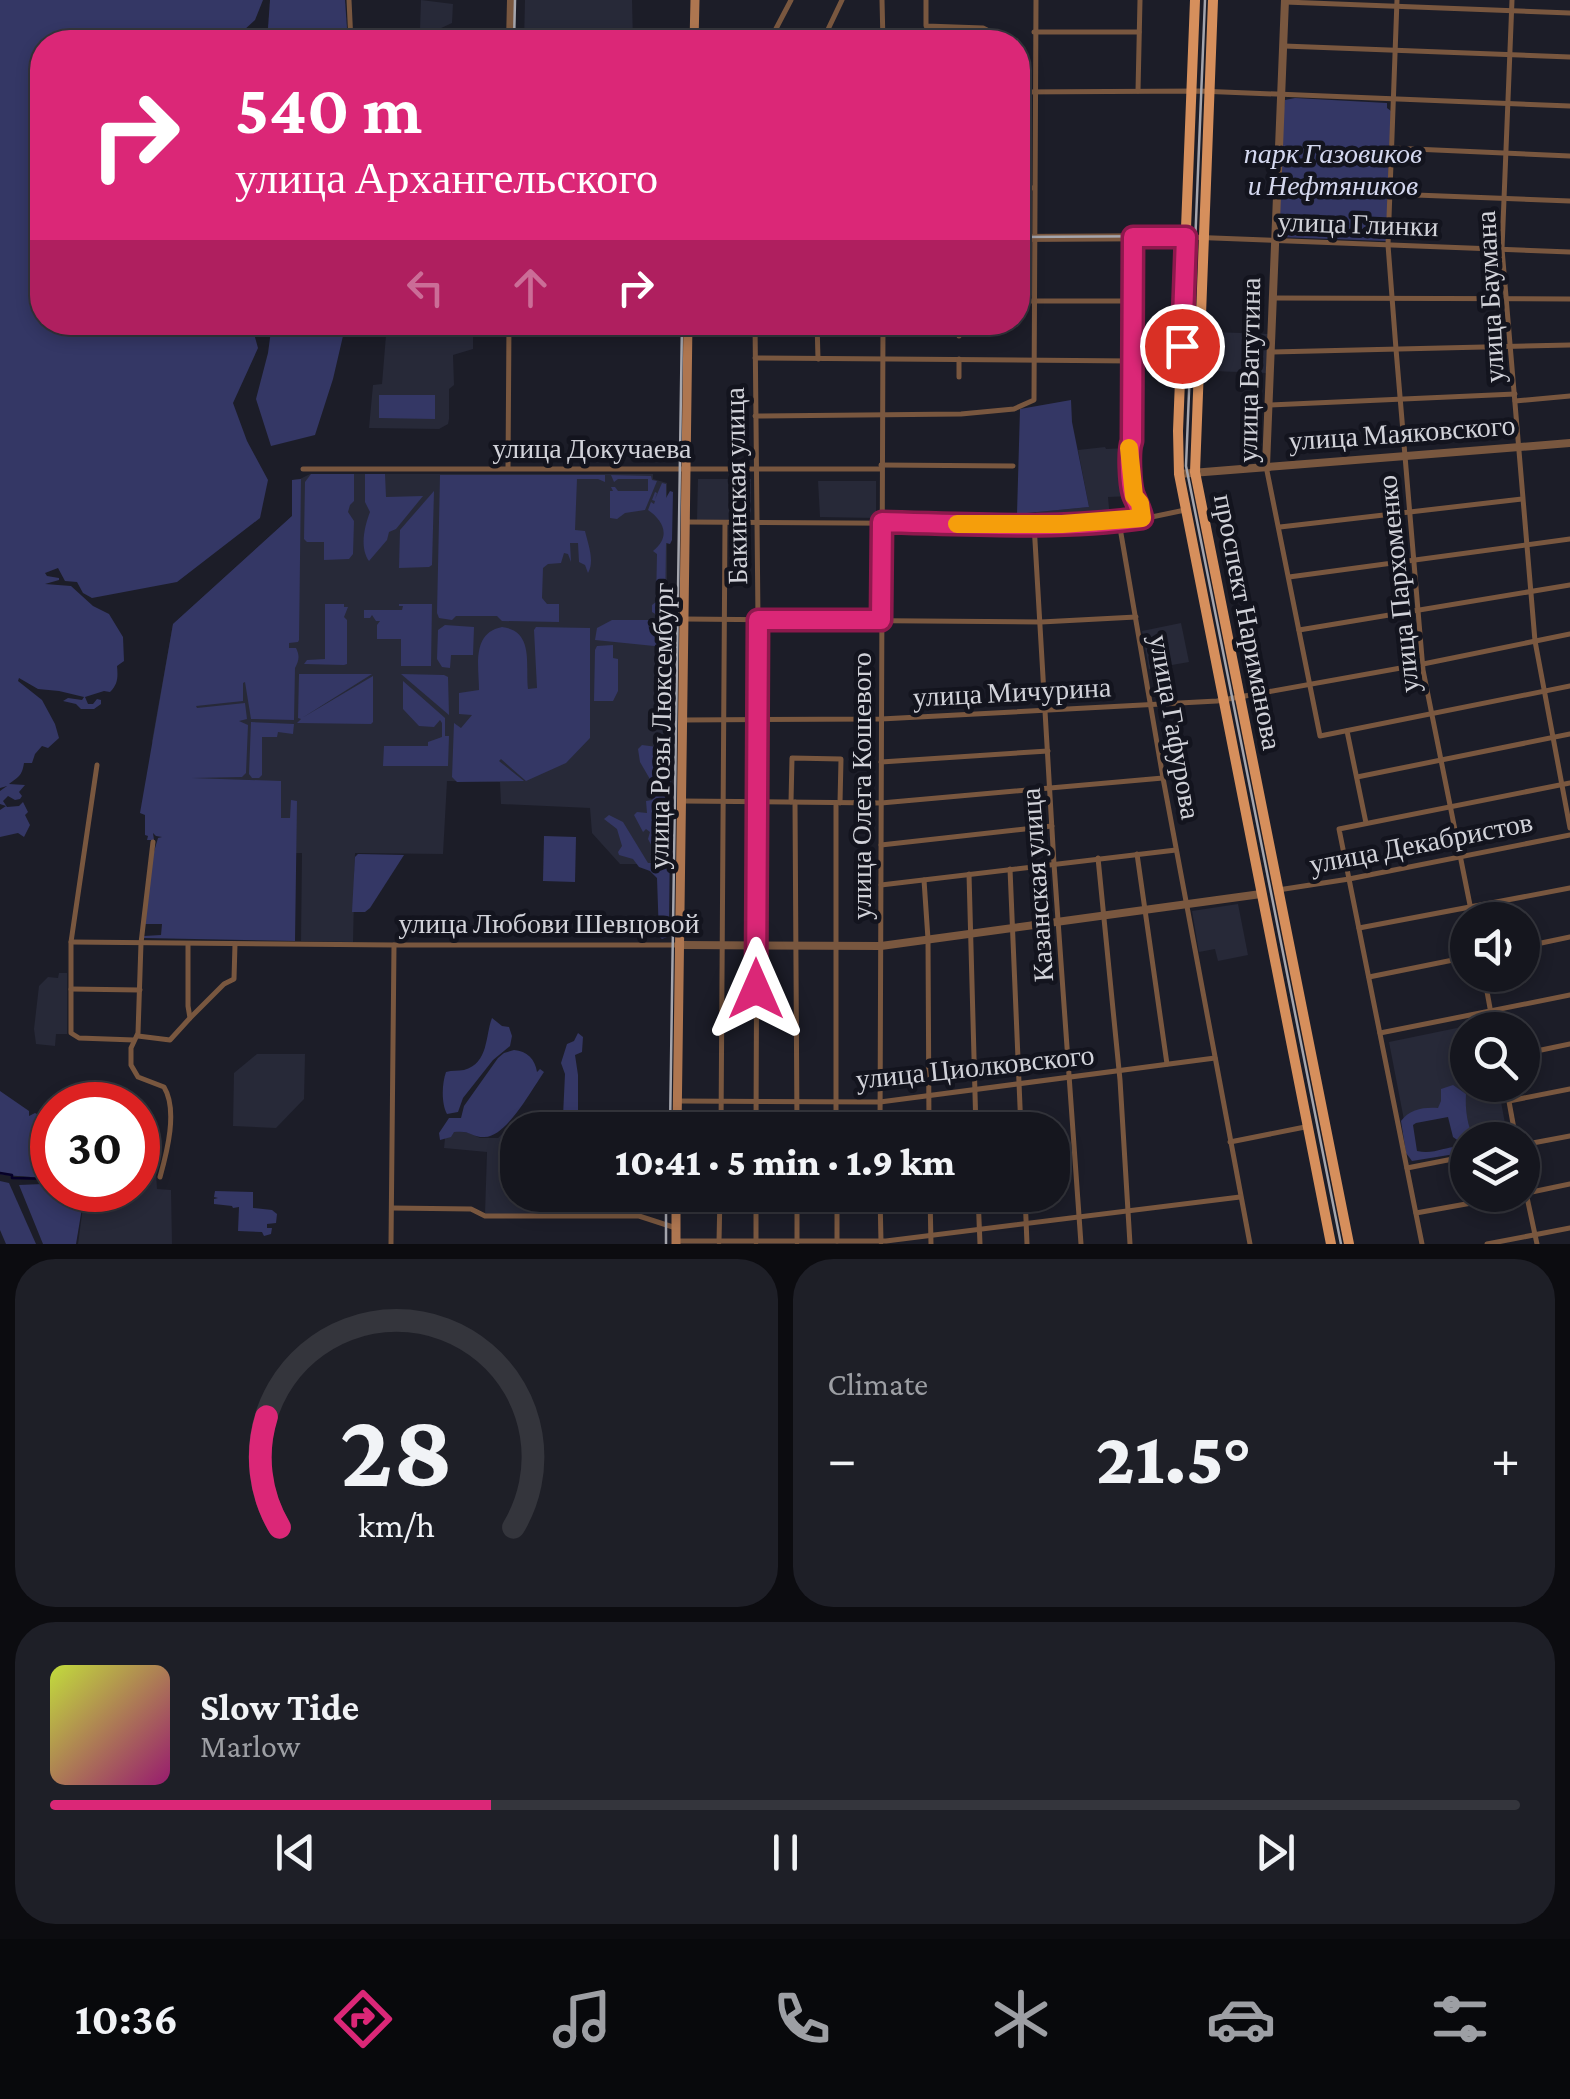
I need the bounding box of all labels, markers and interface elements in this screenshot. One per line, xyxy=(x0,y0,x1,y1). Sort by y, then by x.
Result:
icon: right xyxy=(70,70,200,200)
text: 540 m xyxy=(235,70,422,148)
park label: парк Газовиков и Нефтяников xyxy=(1244,138,1422,201)
text: улица Архангельского xyxy=(235,153,658,203)
street label: улица Глинки xyxy=(1277,206,1439,242)
street label: улица Баумана xyxy=(1470,210,1510,384)
icon: left xyxy=(398,260,453,315)
icon: ahead xyxy=(503,260,558,315)
icon: right xyxy=(608,260,663,315)
street label: улица Ватутина xyxy=(1232,277,1266,463)
pin xyxy=(1140,304,1225,389)
icon: arrive xyxy=(1155,319,1210,374)
street label: Бакинская улица xyxy=(719,386,753,585)
street label: улица Маяковского xyxy=(1288,410,1516,456)
street label: улица Докучаева xyxy=(493,433,692,464)
street label: улица Пархоменко xyxy=(1371,474,1425,694)
street label: проспект Нариманова xyxy=(1208,491,1288,753)
street label: улица Розы Люксембург xyxy=(643,582,679,870)
street label: улица Гафурова xyxy=(1143,632,1207,822)
street label: улица Олега Кошевого xyxy=(846,652,877,920)
street label: улица Мичурина xyxy=(912,671,1113,713)
street label: Казанская улица xyxy=(1015,786,1059,983)
street label: улица Декабристов xyxy=(1307,806,1535,880)
map controls xyxy=(1450,902,1540,1212)
button: sound xyxy=(1450,902,1540,992)
street label: улица Любови Шевцовой xyxy=(399,908,699,939)
position arrow xyxy=(704,937,808,1041)
button: search xyxy=(1450,1012,1540,1102)
street label: улица Циолковского xyxy=(854,1039,1096,1095)
speed limit sign: 30 xyxy=(30,1082,160,1212)
button: layers xyxy=(1450,1122,1540,1212)
text: 10:41 · 5 min · 1.9 km xyxy=(615,1141,955,1183)
text: Climate xyxy=(828,1366,928,1402)
text: 28 xyxy=(339,1392,453,1507)
text: 21.5° xyxy=(1096,1416,1252,1499)
text: − xyxy=(828,1428,857,1489)
text: + xyxy=(1491,1428,1520,1489)
text: km/h xyxy=(358,1505,435,1545)
text: Slow Tide xyxy=(200,1686,359,1728)
text: Marlow xyxy=(200,1728,300,1764)
icon: previous xyxy=(268,1825,323,1880)
icon: pause xyxy=(758,1825,813,1880)
icon: next xyxy=(1248,1825,1303,1880)
icon: directions xyxy=(328,1984,398,2054)
icon: music xyxy=(547,1984,617,2054)
icon: phone xyxy=(767,1984,837,2054)
icon: climate xyxy=(986,1984,1056,2054)
icon: car xyxy=(1206,1984,1276,2054)
icon: filters xyxy=(1425,1984,1495,2054)
text: 10:36 xyxy=(75,1994,178,2044)

